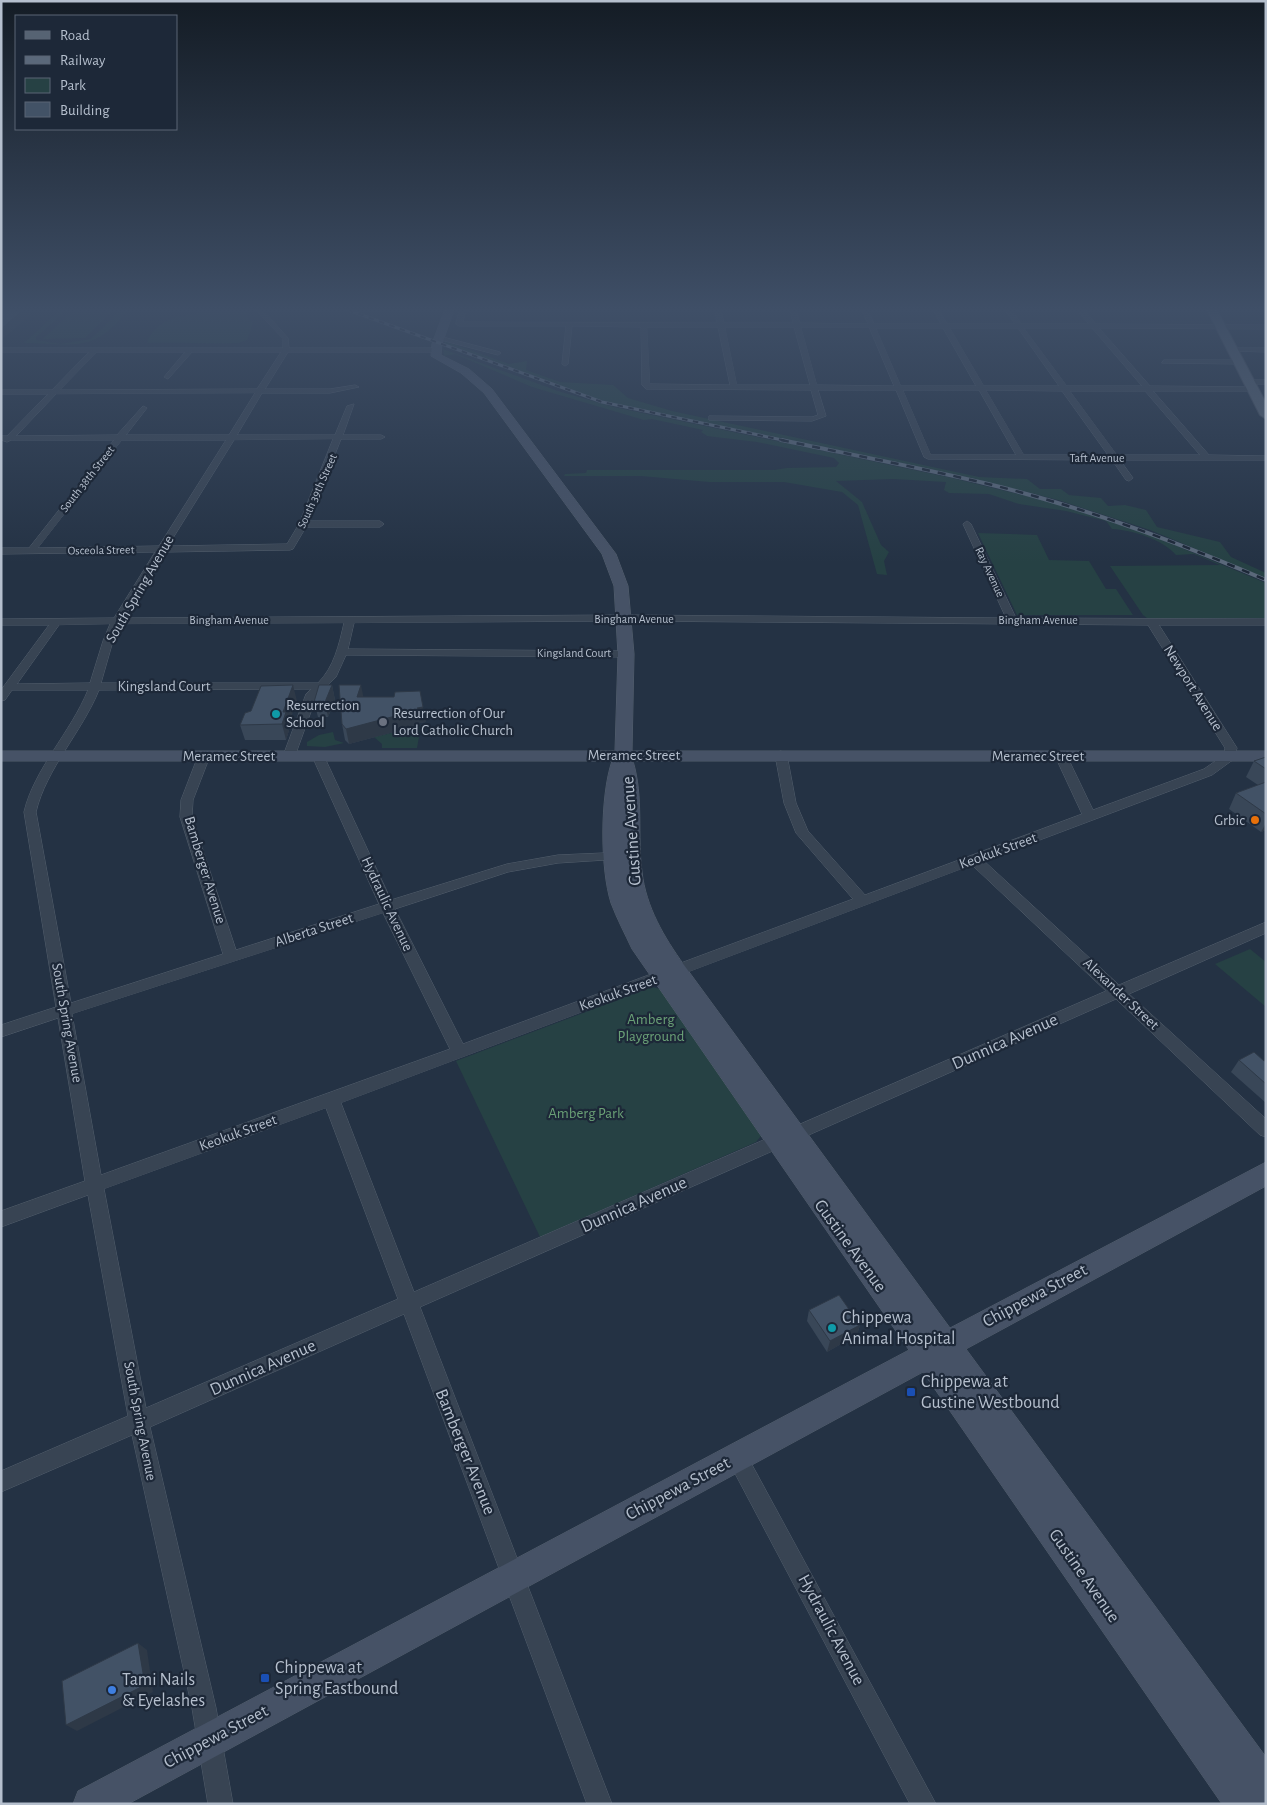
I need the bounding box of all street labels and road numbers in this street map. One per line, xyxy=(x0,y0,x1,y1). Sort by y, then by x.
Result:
street label: South 38th Street xyxy=(58,443,117,514)
street label: South 39th Street xyxy=(295,452,339,530)
street label: Taft Avenue xyxy=(1069,452,1125,464)
street label: South Spring Avenue xyxy=(103,533,177,645)
street label: Osceola Street xyxy=(67,543,135,557)
street label: Ray Avenue xyxy=(972,545,1007,599)
street label: Bingham Avenue xyxy=(594,613,674,625)
street label: Bingham Avenue xyxy=(189,614,269,626)
street label: Bingham Avenue xyxy=(998,614,1078,626)
street label: Newport Avenue xyxy=(1161,643,1225,733)
street label: Kingsland Court xyxy=(537,647,611,659)
street label: Kingsland Court xyxy=(118,679,211,694)
street label: Meramec Street xyxy=(588,748,680,763)
street label: Meramec Street xyxy=(183,749,275,764)
street label: Meramec Street xyxy=(992,749,1084,764)
street label: Gustine Avenue xyxy=(619,776,645,886)
street label: Bamberger Avenue xyxy=(182,814,229,926)
street label: Keokuk Street xyxy=(957,830,1039,872)
street label: Hydraulic Avenue xyxy=(359,854,415,954)
street label: Alberta Street xyxy=(273,910,355,950)
street label: Alexander Street xyxy=(1080,955,1162,1033)
street label: South Spring Avenue xyxy=(49,962,85,1084)
street label: Keokuk Street xyxy=(577,972,659,1014)
street label: Dunnica Avenue xyxy=(949,1011,1061,1073)
street label: Keokuk Street xyxy=(197,1112,279,1154)
street label: Dunnica Avenue xyxy=(578,1174,690,1236)
street label: Gustine Avenue xyxy=(811,1196,889,1296)
street label: Chippewa Street xyxy=(980,1261,1090,1331)
street label: Dunnica Avenue xyxy=(207,1337,319,1399)
street label: South Spring Avenue xyxy=(121,1360,159,1482)
street label: Bamberger Avenue xyxy=(432,1387,498,1517)
street label: Chippewa Street xyxy=(623,1454,733,1524)
street label: Gustine Avenue xyxy=(1045,1526,1123,1626)
street label: Hydraulic Avenue xyxy=(794,1572,868,1688)
street label: Chippewa Street xyxy=(161,1702,271,1772)

